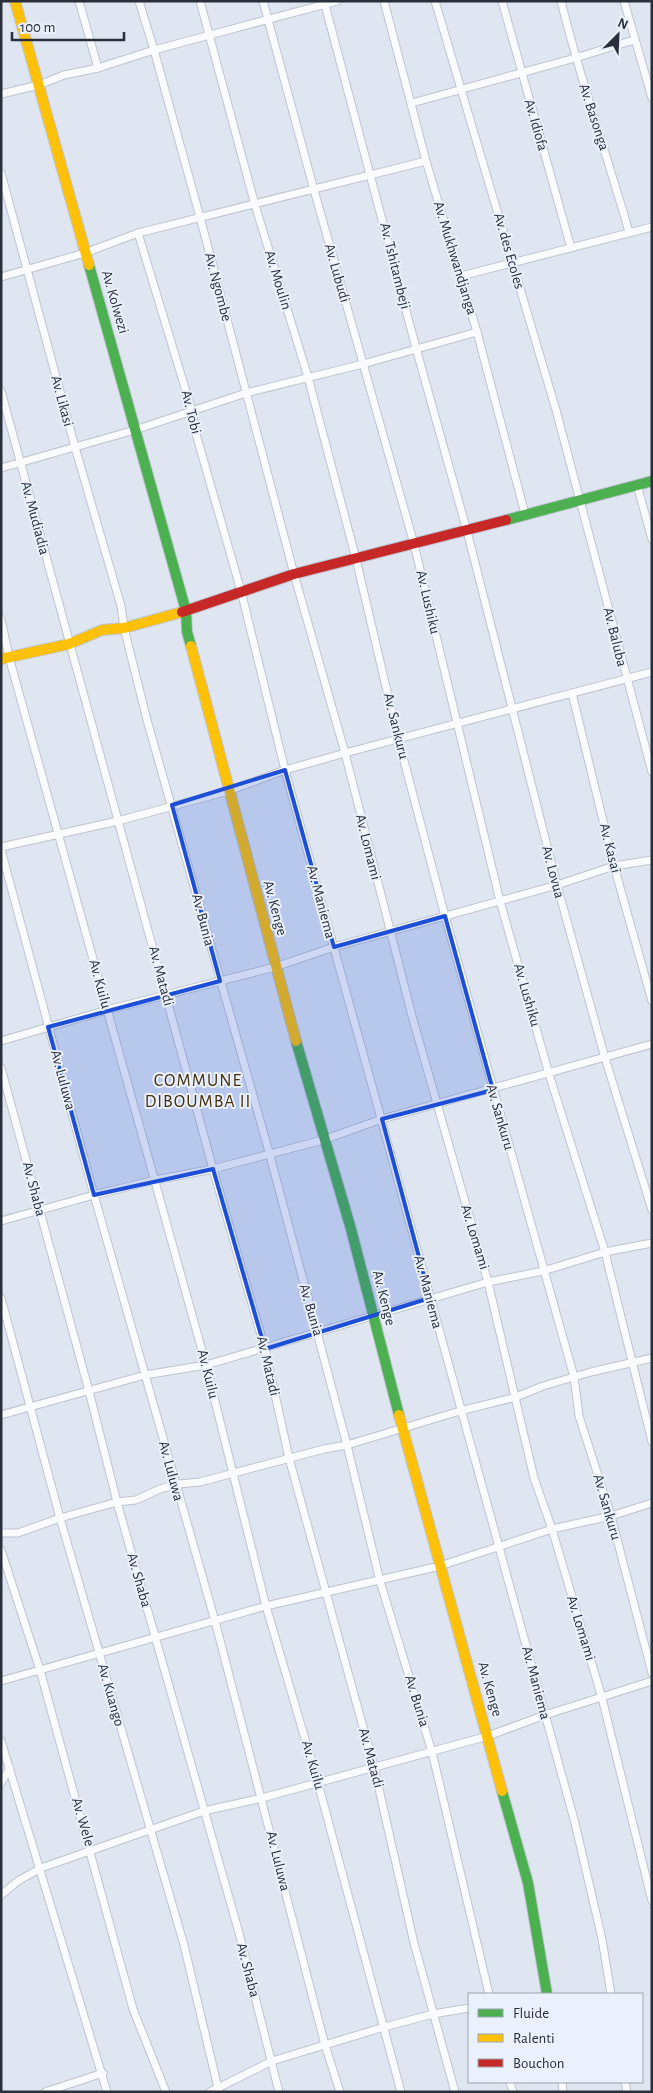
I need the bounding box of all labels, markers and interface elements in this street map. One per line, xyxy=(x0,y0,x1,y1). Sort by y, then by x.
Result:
scale bar xyxy=(12,10,125,42)
north arrow xyxy=(593,10,643,60)
text: N xyxy=(616,16,630,32)
text: 100 m xyxy=(20,20,55,35)
street label: Av. Basonga xyxy=(576,82,612,152)
street label: Av. Idiofa xyxy=(521,97,551,153)
street label: Av. Mukhwandjanga xyxy=(431,199,479,317)
street label: Av. des Ecoles xyxy=(491,211,527,291)
street label: Av. Tshitambeji xyxy=(377,221,413,311)
street label: Av. Lubudi xyxy=(321,242,353,304)
street label: Av. Moulin xyxy=(262,249,294,311)
street label: Av. Ngombe xyxy=(202,251,234,323)
street label: Av. Kolwezi xyxy=(99,269,131,335)
street label: Av. Likasi xyxy=(48,374,76,428)
street label: Av. Tobi xyxy=(178,389,204,435)
street label: Av. Mudiadia xyxy=(18,480,52,556)
street label: Av. Lushiku xyxy=(413,569,443,636)
street label: Av. Baluba xyxy=(600,606,630,668)
street label: Av. Sankuru xyxy=(381,691,412,761)
street label: Av. Lomami xyxy=(353,813,383,881)
street label: Av. Kasaï xyxy=(597,822,623,875)
street label: Av. Lovua xyxy=(539,844,567,900)
street label: Av. Maniema xyxy=(304,864,338,940)
street label: Av. Kenge xyxy=(260,879,290,937)
street label: Av. Bunia xyxy=(189,892,217,948)
street label: Av. Matadi xyxy=(146,944,176,1008)
street label: Av. Kuilu xyxy=(86,958,114,1011)
street label: Av. Lushiku xyxy=(511,962,543,1029)
street label: Av. Luluwa xyxy=(48,1048,78,1112)
district label: COMMUNE DIBOUMBA II xyxy=(145,1072,251,1111)
street label: Av. Sankuru xyxy=(483,1082,517,1152)
street label: Av. Shaba xyxy=(20,1160,48,1218)
street label: Av. Lomami xyxy=(458,1203,492,1271)
street label: Av. Maniema xyxy=(411,1254,445,1330)
street label: Av. Kenge xyxy=(370,1269,398,1327)
street label: Av. Bunia xyxy=(296,1282,326,1338)
street label: Av. Matadi xyxy=(254,1334,282,1398)
street label: Av. Kuilu xyxy=(195,1348,221,1400)
street label: Av. Luluwa xyxy=(156,1439,186,1503)
street label: Av. Sankuru xyxy=(590,1472,624,1542)
street label: Av. Shaba xyxy=(124,1551,154,1609)
street label: Av. Lomami xyxy=(564,1594,598,1662)
street label: Av. Maniema xyxy=(519,1645,553,1721)
street label: Av. Kenge xyxy=(475,1660,505,1718)
street label: Av. Kuango xyxy=(95,1662,127,1728)
street label: Av. Bunia xyxy=(402,1673,432,1729)
street label: Av. Matadi xyxy=(356,1726,386,1790)
street label: Av. Kuilu xyxy=(299,1739,327,1792)
street label: Av. Wele xyxy=(69,1796,97,1848)
street label: Av. Luluwa xyxy=(263,1829,293,1893)
street label: Av. Shaba xyxy=(234,1941,262,1999)
legend xyxy=(468,1993,643,2083)
text: Fluide xyxy=(513,2006,549,2021)
text: Ralenti xyxy=(513,2031,555,2046)
text: Bouchon xyxy=(513,2056,564,2071)

